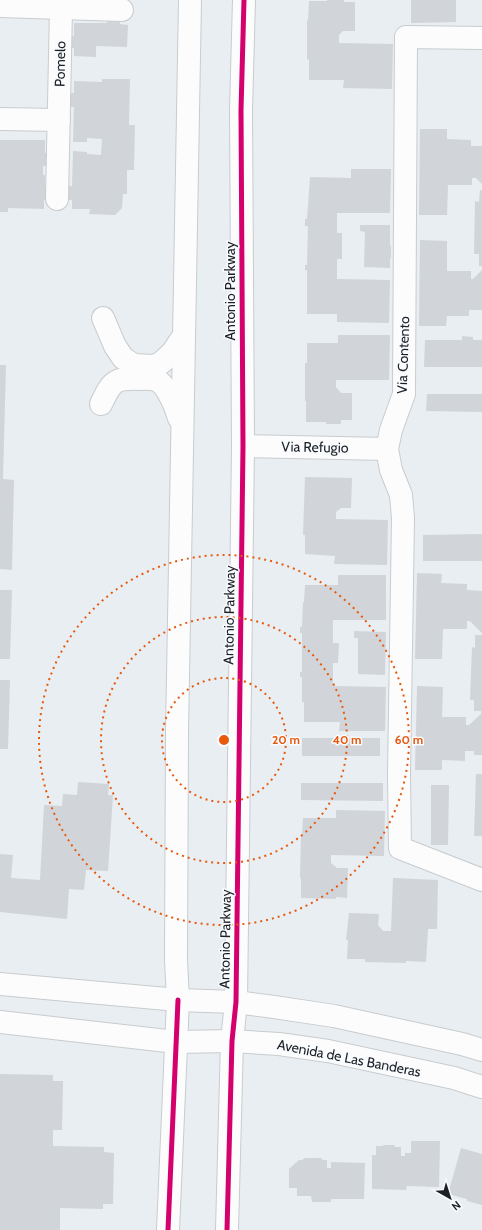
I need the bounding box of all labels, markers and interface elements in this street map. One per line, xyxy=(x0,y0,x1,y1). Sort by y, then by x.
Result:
street label: Pomelo xyxy=(51,41,69,87)
street label: Antonio Parkway xyxy=(221,241,239,341)
street label: Via Contento xyxy=(393,316,413,394)
street label: Via Refugio xyxy=(281,437,349,457)
street label: Antonio Parkway xyxy=(219,565,239,665)
text: 20 m xyxy=(272,732,300,747)
text: 40 m xyxy=(332,732,362,747)
text: 60 m xyxy=(395,732,423,747)
centre of rings xyxy=(217,733,231,747)
street label: Antonio Parkway xyxy=(215,889,235,989)
street label: Avenida de Las Banderas xyxy=(276,1035,423,1081)
north arrow xyxy=(430,1178,470,1218)
text: N xyxy=(449,1198,464,1214)

